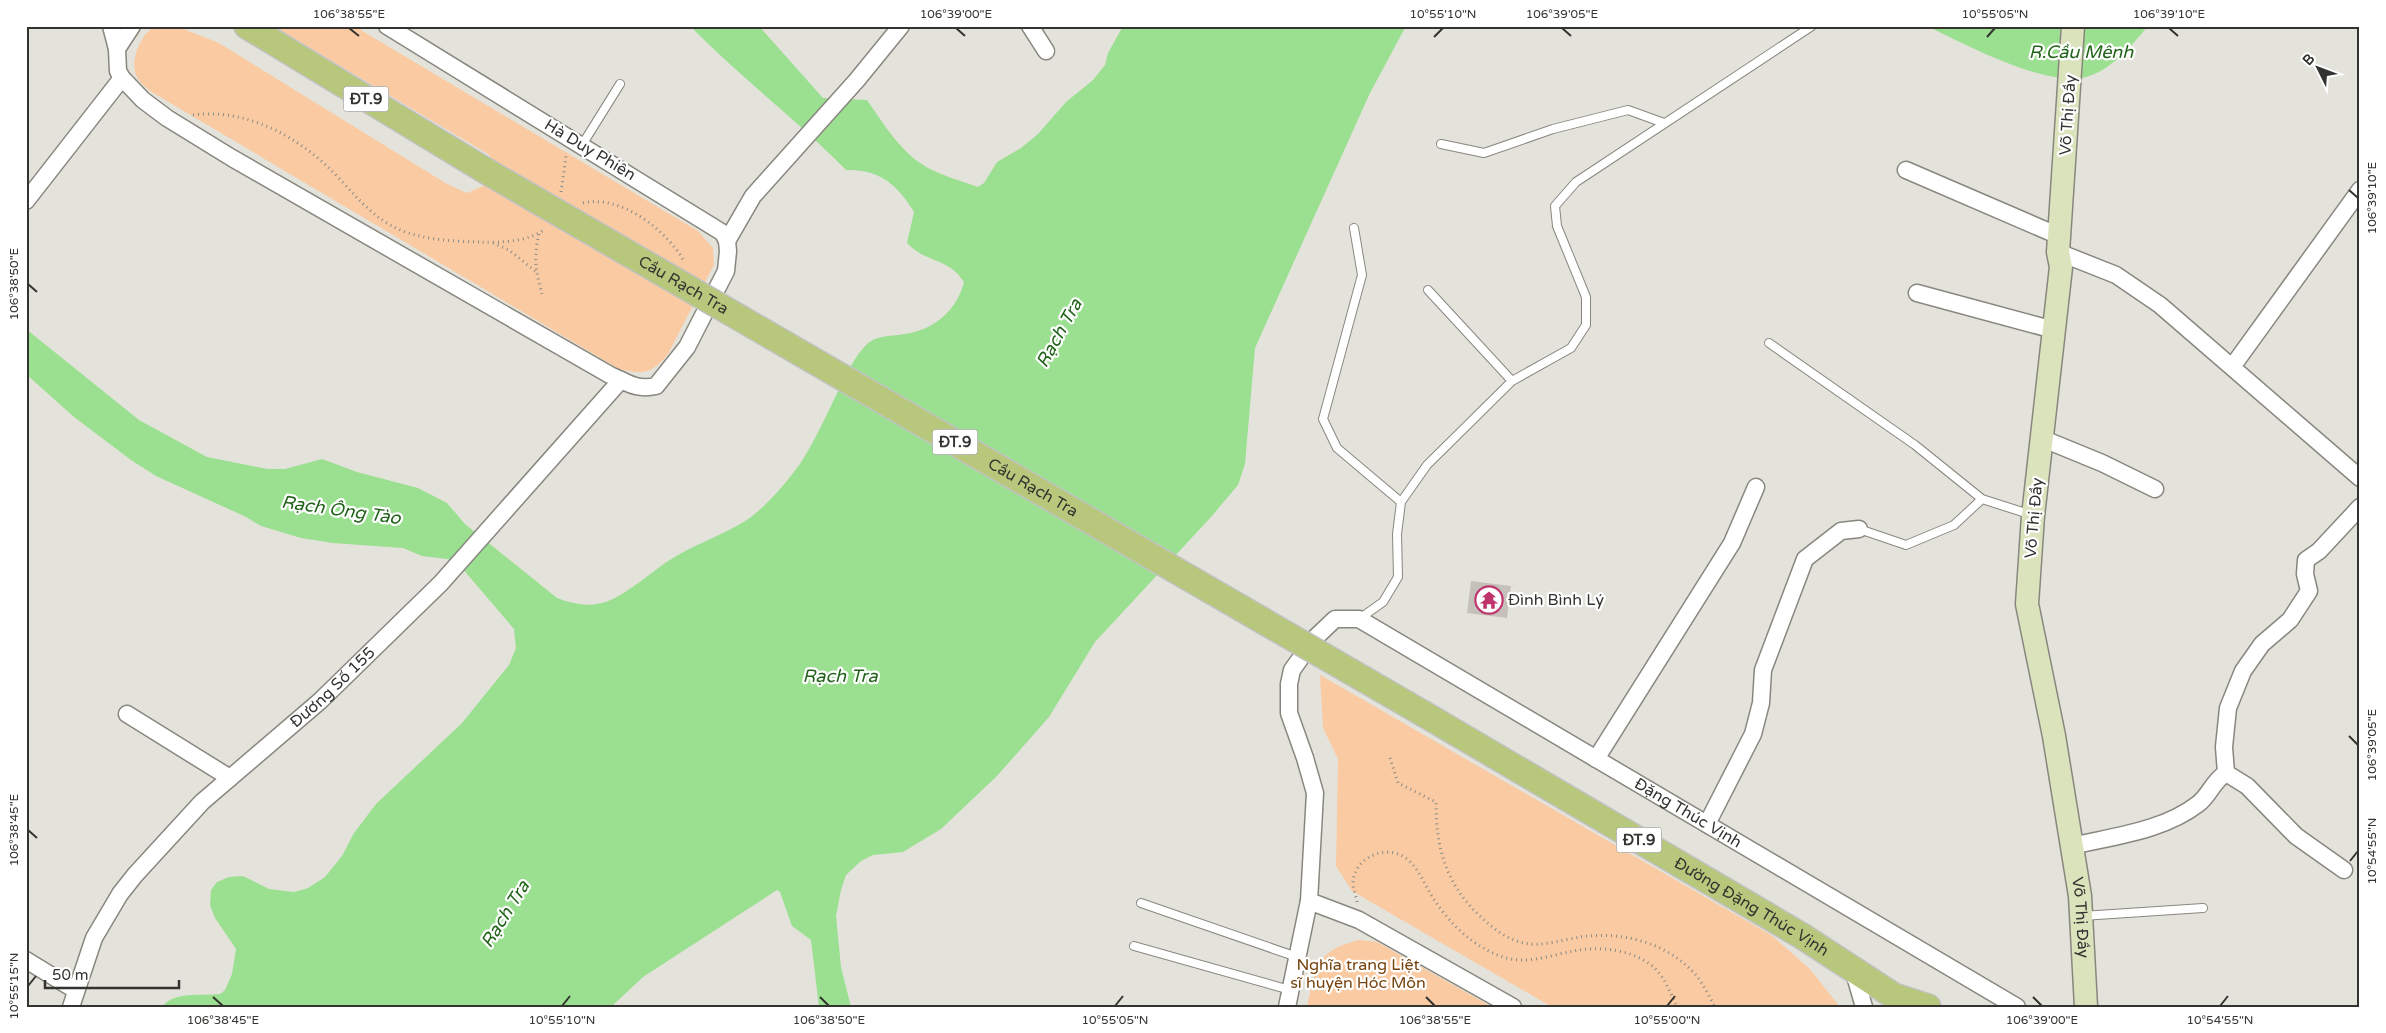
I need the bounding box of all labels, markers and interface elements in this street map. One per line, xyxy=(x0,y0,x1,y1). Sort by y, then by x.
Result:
text: 106°38'55"E xyxy=(313,7,386,21)
text: 106°39'00"E xyxy=(920,7,993,21)
text: 10°55'10"N xyxy=(1410,7,1477,21)
text: 106°39'05"E xyxy=(1526,7,1599,21)
text: 10°55'05"N xyxy=(1962,7,2029,21)
text: 106°39'10"E xyxy=(2133,7,2206,21)
water label: R.Cầu Mênh xyxy=(2029,41,2134,63)
north arrow xyxy=(2294,42,2344,92)
text: B xyxy=(2299,50,2318,69)
street label: Võ Thị Đầy xyxy=(2055,73,2081,156)
road number: ĐT.9 xyxy=(344,86,388,112)
street label: Hà Duy Phiên xyxy=(541,115,639,185)
text: 106°39'10"E xyxy=(2365,161,2379,234)
text: 106°38'50"E xyxy=(7,247,21,320)
street label: Cầu Rạch Tra xyxy=(635,251,732,319)
water label: Rạch Tra xyxy=(1031,294,1087,371)
road number: ĐT.9 xyxy=(932,430,978,454)
street label: Cầu Rạch Tra xyxy=(984,454,1082,522)
street label: Võ Thị Đầy xyxy=(2021,476,2048,559)
water label: Rạch Ông Tào xyxy=(280,491,403,529)
temple icon: Đình Bình Lý xyxy=(1474,585,1504,615)
place label: Đình Bình Lý xyxy=(1508,590,1604,610)
street label: Đương Số 155 xyxy=(286,643,379,732)
water label: Rạch Tra xyxy=(802,665,878,687)
text: 106°39'05"E xyxy=(2365,708,2379,781)
street label: Đặng Thúc Vịnh xyxy=(1631,774,1745,852)
text: 106°38'45"E xyxy=(7,793,21,866)
text: 10°54'55"N xyxy=(2365,818,2379,885)
road number: ĐT.9 xyxy=(1616,828,1662,852)
street label: Đường Đặng Thúc Vịnh xyxy=(1670,853,1833,961)
water label: Rạch Tra xyxy=(476,876,535,952)
street label: Võ Thị Đầy xyxy=(2067,876,2093,959)
text: 10°55'15"N xyxy=(7,953,21,1020)
park label: Nghĩa trang Liệt sĩ huyện Hóc Môn xyxy=(1290,955,1426,993)
scale bar xyxy=(45,958,179,990)
text: 50 m xyxy=(52,966,89,984)
text: 106°38'45"E xyxy=(187,1013,260,1027)
text: 10°55'10"N xyxy=(529,1013,596,1027)
text: 106°38'50"E xyxy=(793,1013,866,1027)
text: 10°55'05"N xyxy=(1082,1013,1149,1027)
text: 106°38'55"E xyxy=(1399,1013,1472,1027)
text: 10°55'00"N xyxy=(1634,1013,1701,1027)
text: 106°39'00"E xyxy=(2006,1013,2079,1027)
text: 10°54'55"N xyxy=(2187,1013,2254,1027)

